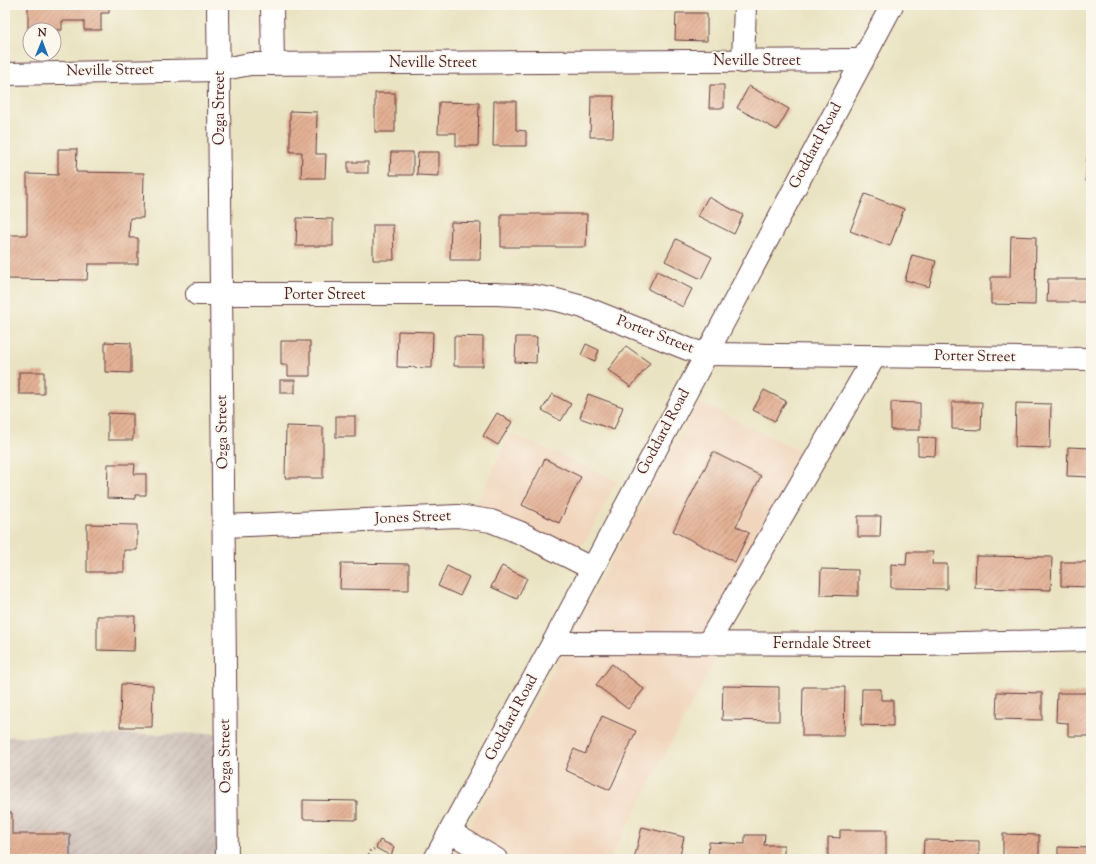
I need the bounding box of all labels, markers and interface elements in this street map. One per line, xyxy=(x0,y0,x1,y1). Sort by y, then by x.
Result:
north arrow xyxy=(22,22,62,62)
text: N xyxy=(37,25,47,41)
street label: Neville Street xyxy=(713,51,801,72)
street label: Neville Street xyxy=(389,53,477,74)
street label: Neville Street xyxy=(66,60,154,82)
street label: Ozga Street xyxy=(210,71,231,145)
street label: Goddard Road xyxy=(784,99,848,193)
street label: Porter Street xyxy=(284,285,366,306)
street label: Porter Street xyxy=(613,311,697,359)
street label: Porter Street xyxy=(934,346,1016,368)
street label: Goddard Road xyxy=(632,385,696,479)
street label: Ozga Street xyxy=(212,395,234,469)
street label: Jones Street xyxy=(374,506,451,530)
street label: Ferndale Street xyxy=(773,634,871,655)
street label: Goddard Road xyxy=(480,671,544,765)
street label: Ozga Street xyxy=(215,719,237,793)

